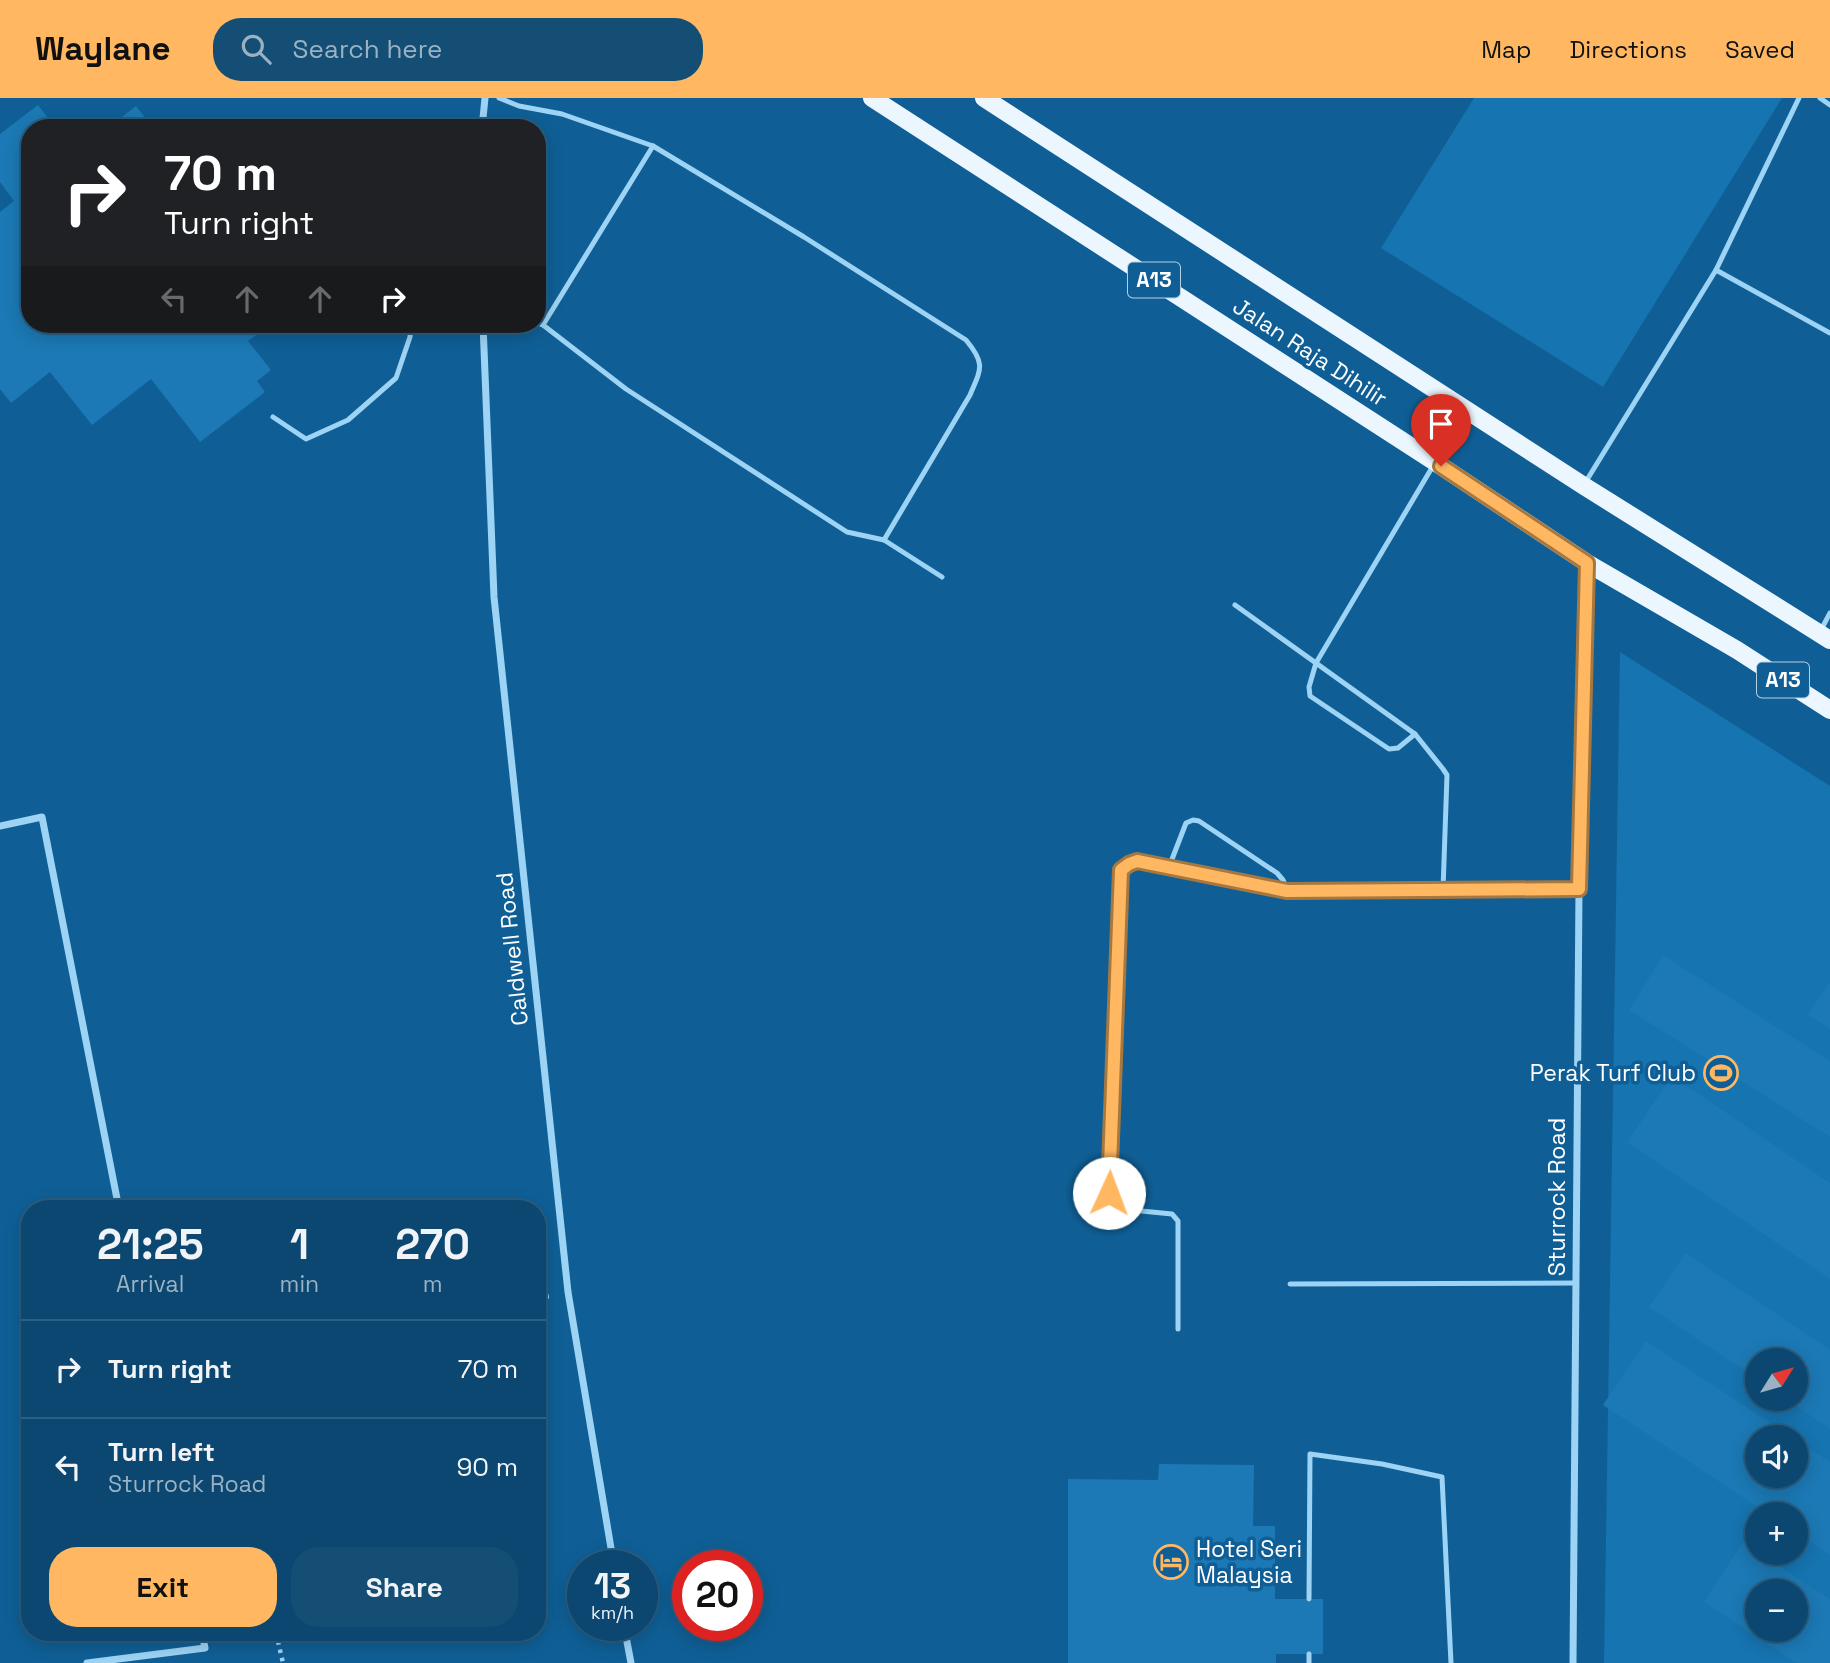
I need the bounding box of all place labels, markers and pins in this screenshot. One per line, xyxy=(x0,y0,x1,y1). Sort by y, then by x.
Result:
pin xyxy=(1411,394,1471,466)
sports icon: Perak Turf Club xyxy=(1702,1054,1740,1092)
place label: Perak Turf Club xyxy=(1530,1058,1696,1088)
place label: Hotel Seri Malaysia xyxy=(1196,1534,1302,1590)
hotel icon: Hotel Seri Malaysia xyxy=(1152,1543,1190,1581)

